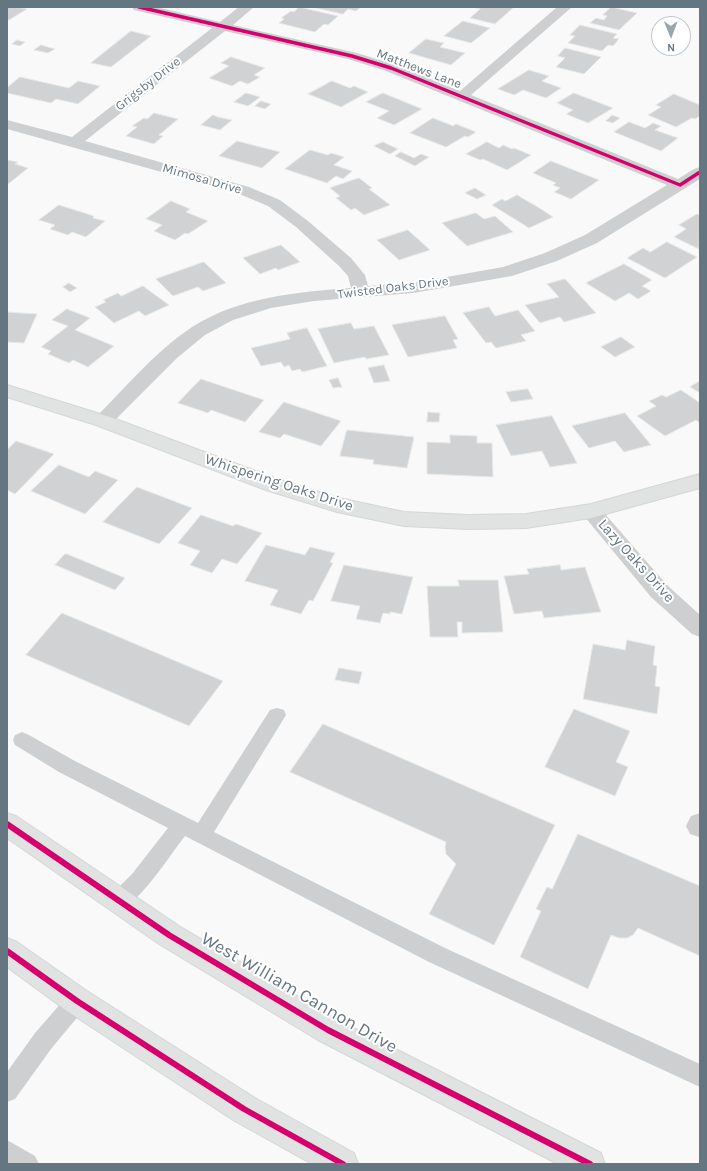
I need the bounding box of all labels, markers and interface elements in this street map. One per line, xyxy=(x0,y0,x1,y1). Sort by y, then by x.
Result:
north arrow xyxy=(651,16,691,56)
text: N xyxy=(667,41,675,54)
street label: Matthews Lane xyxy=(374,46,464,92)
street label: Grigsby Drive xyxy=(112,54,184,114)
street label: Mimosa Drive xyxy=(161,160,243,198)
street label: Twisted Oaks Drive xyxy=(337,273,449,303)
street label: Whispering Oaks Drive xyxy=(202,450,356,516)
street label: Lazy Oaks Drive xyxy=(594,516,678,606)
street label: West William Cannon Drive xyxy=(197,928,401,1058)

